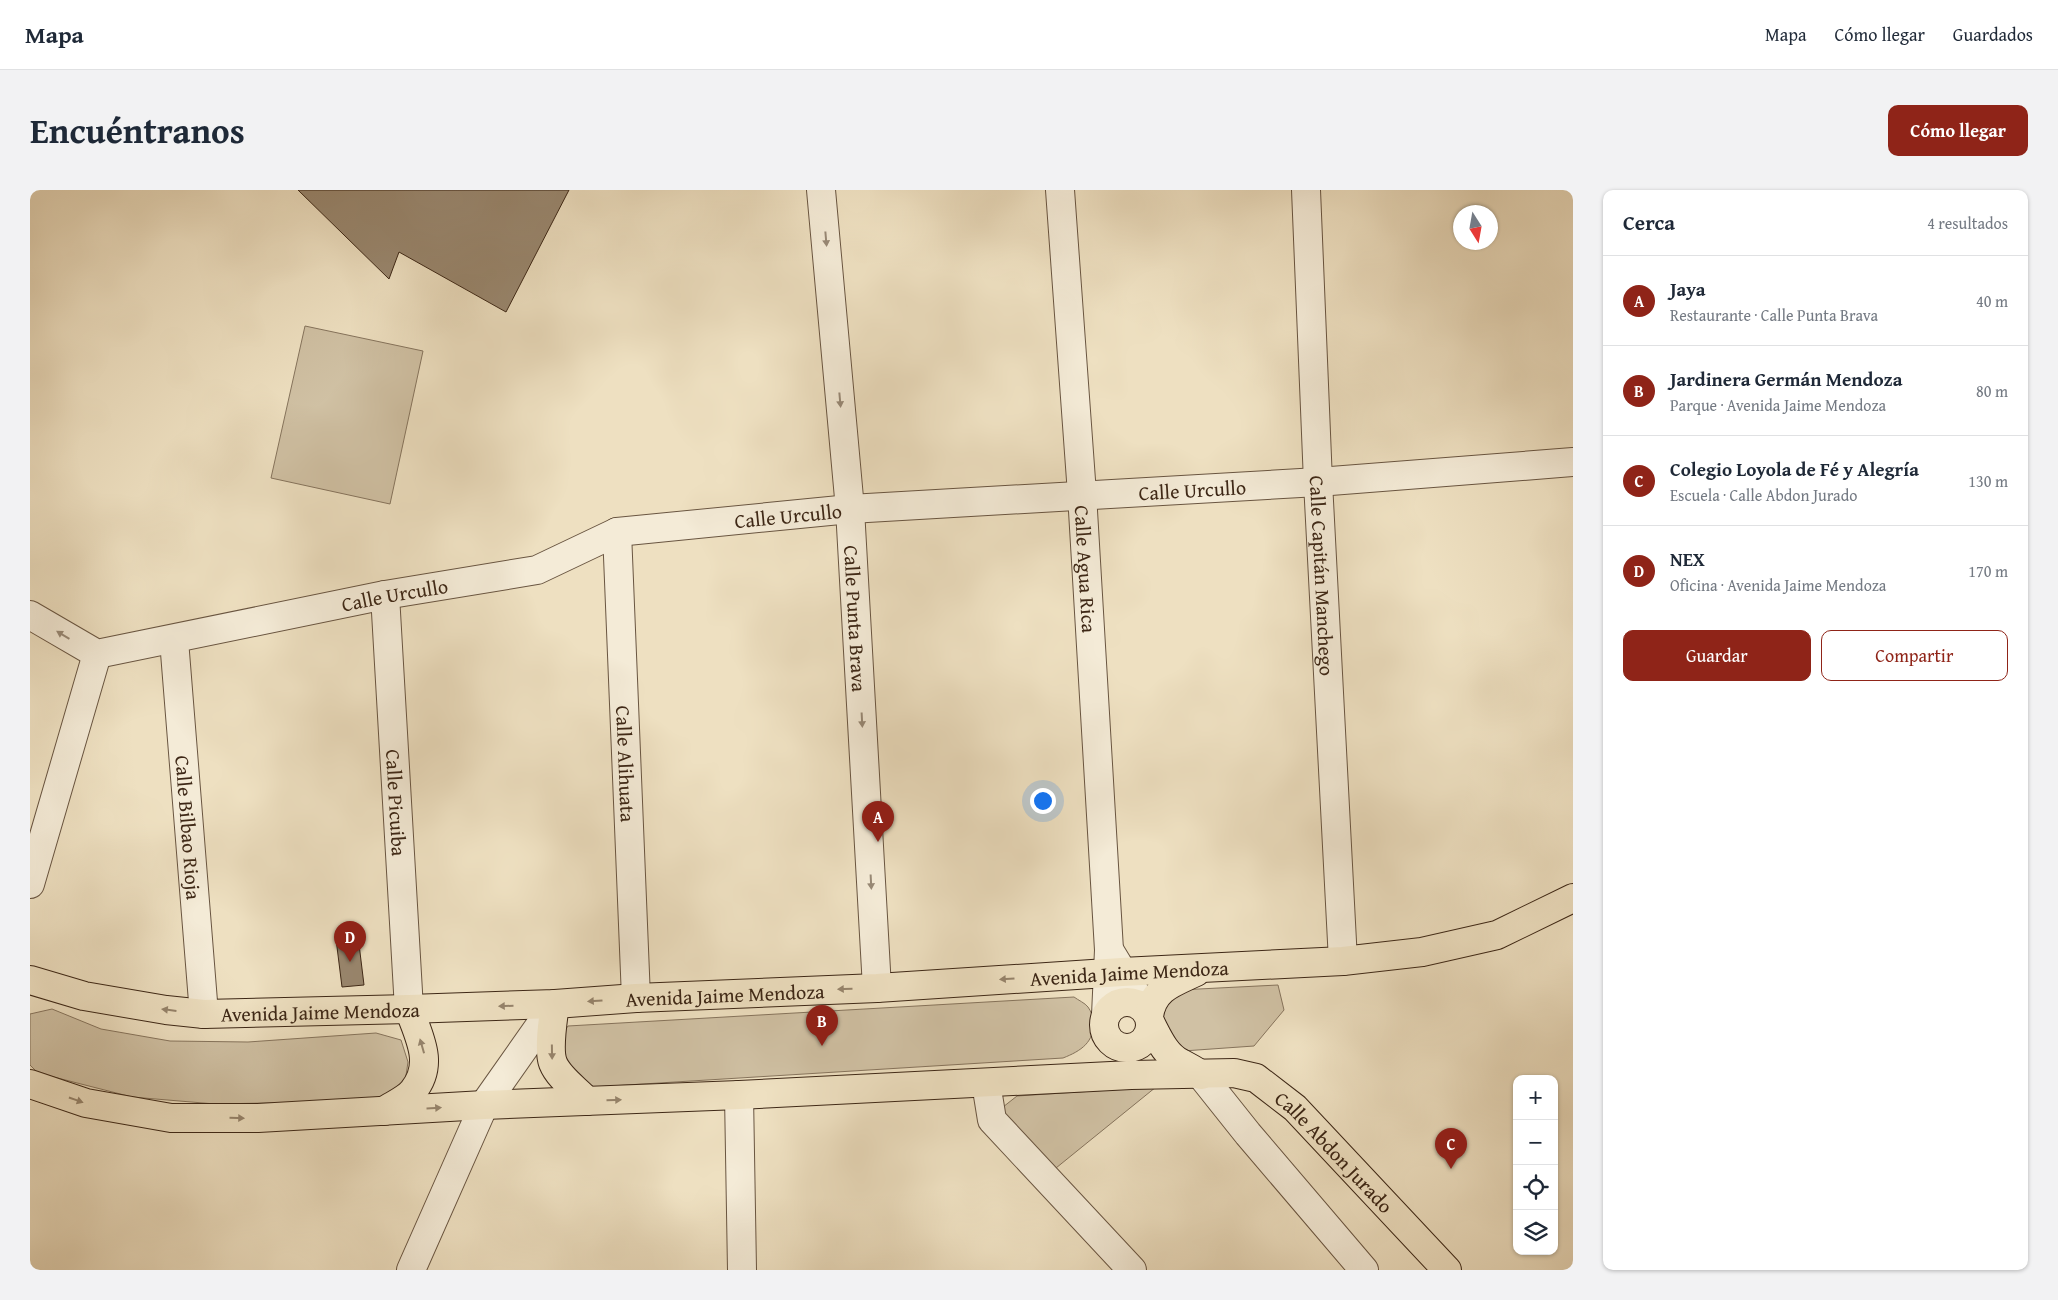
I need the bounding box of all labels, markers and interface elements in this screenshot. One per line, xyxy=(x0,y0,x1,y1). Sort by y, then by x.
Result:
text: Mapa xyxy=(25,17,84,52)
text: Mapa xyxy=(1765,21,1807,48)
text: Cómo llegar xyxy=(1835,21,1925,48)
text: Guardados xyxy=(1953,21,2033,48)
text: Encuéntranos xyxy=(30,105,245,156)
button: Cómo llegar xyxy=(1888,105,2028,156)
north arrow xyxy=(1453,205,1498,250)
text: Cerca xyxy=(1623,207,1675,238)
text: 4 resultados xyxy=(1927,211,2008,235)
one-way arrow xyxy=(822,231,830,247)
text: Jaya xyxy=(1670,275,1705,303)
text: A xyxy=(1634,289,1644,313)
text: 40 m xyxy=(1976,289,2008,313)
text: Restaurante · Calle Punta Brava xyxy=(1670,303,1878,327)
text: Jardinera Germán Mendoza xyxy=(1670,365,1902,393)
text: B xyxy=(1634,379,1644,403)
text: 80 m xyxy=(1976,379,2008,403)
one-way arrow xyxy=(836,393,844,409)
text: Parque · Avenida Jaime Mendoza xyxy=(1670,393,1886,417)
text: Colegio Loyola de Fé y Alegría xyxy=(1670,455,1919,483)
text: C xyxy=(1634,469,1644,493)
text: 130 m xyxy=(1968,469,2008,493)
street label: Calle Urcullo xyxy=(1138,472,1247,507)
street label: Calle Capitán Manchego xyxy=(1303,475,1343,677)
text: Escuela · Calle Abdon Jurado xyxy=(1670,483,1857,507)
street label: Calle Urcullo xyxy=(733,495,843,535)
street label: Calle Agua Rica xyxy=(1068,505,1105,634)
street label: Calle Punta Brava xyxy=(838,544,875,693)
text: NEX xyxy=(1670,545,1705,573)
text: D xyxy=(1634,559,1644,583)
text: 170 m xyxy=(1968,559,2008,583)
street label: Calle Urcullo xyxy=(339,570,450,618)
text: Oficina · Avenida Jaime Mendoza xyxy=(1670,573,1886,597)
one-way arrow xyxy=(57,630,70,639)
button: Guardar xyxy=(1623,630,1811,681)
button: Compartir xyxy=(1821,630,2008,681)
street label: Calle Alihuata xyxy=(610,705,643,823)
one-way arrow xyxy=(858,712,866,728)
street label: Calle Picuiba xyxy=(379,748,415,857)
street label: Calle Bilbao Rioja xyxy=(169,754,209,901)
your location xyxy=(1030,788,1056,814)
pin: A xyxy=(862,801,894,842)
one-way arrow xyxy=(867,874,875,890)
pin: D xyxy=(334,921,366,962)
street label: Avenida Jaime Mendoza xyxy=(1029,952,1230,992)
street label: Avenida Jaime Mendoza xyxy=(624,976,825,1013)
one-way arrow xyxy=(999,976,1015,984)
one-way arrow xyxy=(836,985,852,993)
street label: Avenida Jaime Mendoza xyxy=(220,994,421,1028)
one-way arrow xyxy=(587,997,603,1005)
one-way arrow xyxy=(498,1002,514,1010)
pin: B xyxy=(806,1005,838,1046)
one-way arrow xyxy=(161,1006,177,1014)
one-way arrow xyxy=(418,1038,426,1054)
one-way arrow xyxy=(548,1044,556,1060)
map controls xyxy=(1513,1075,1558,1255)
button: + xyxy=(1513,1075,1558,1120)
street label: Calle Abdon Jurado xyxy=(1269,1084,1400,1219)
one-way arrow xyxy=(606,1095,622,1103)
one-way arrow xyxy=(69,1096,84,1104)
one-way arrow xyxy=(426,1103,442,1111)
one-way arrow xyxy=(229,1114,245,1122)
button: − xyxy=(1513,1120,1558,1165)
pin: C xyxy=(1435,1128,1467,1169)
button: locate xyxy=(1513,1165,1558,1210)
button: layers xyxy=(1513,1210,1558,1255)

